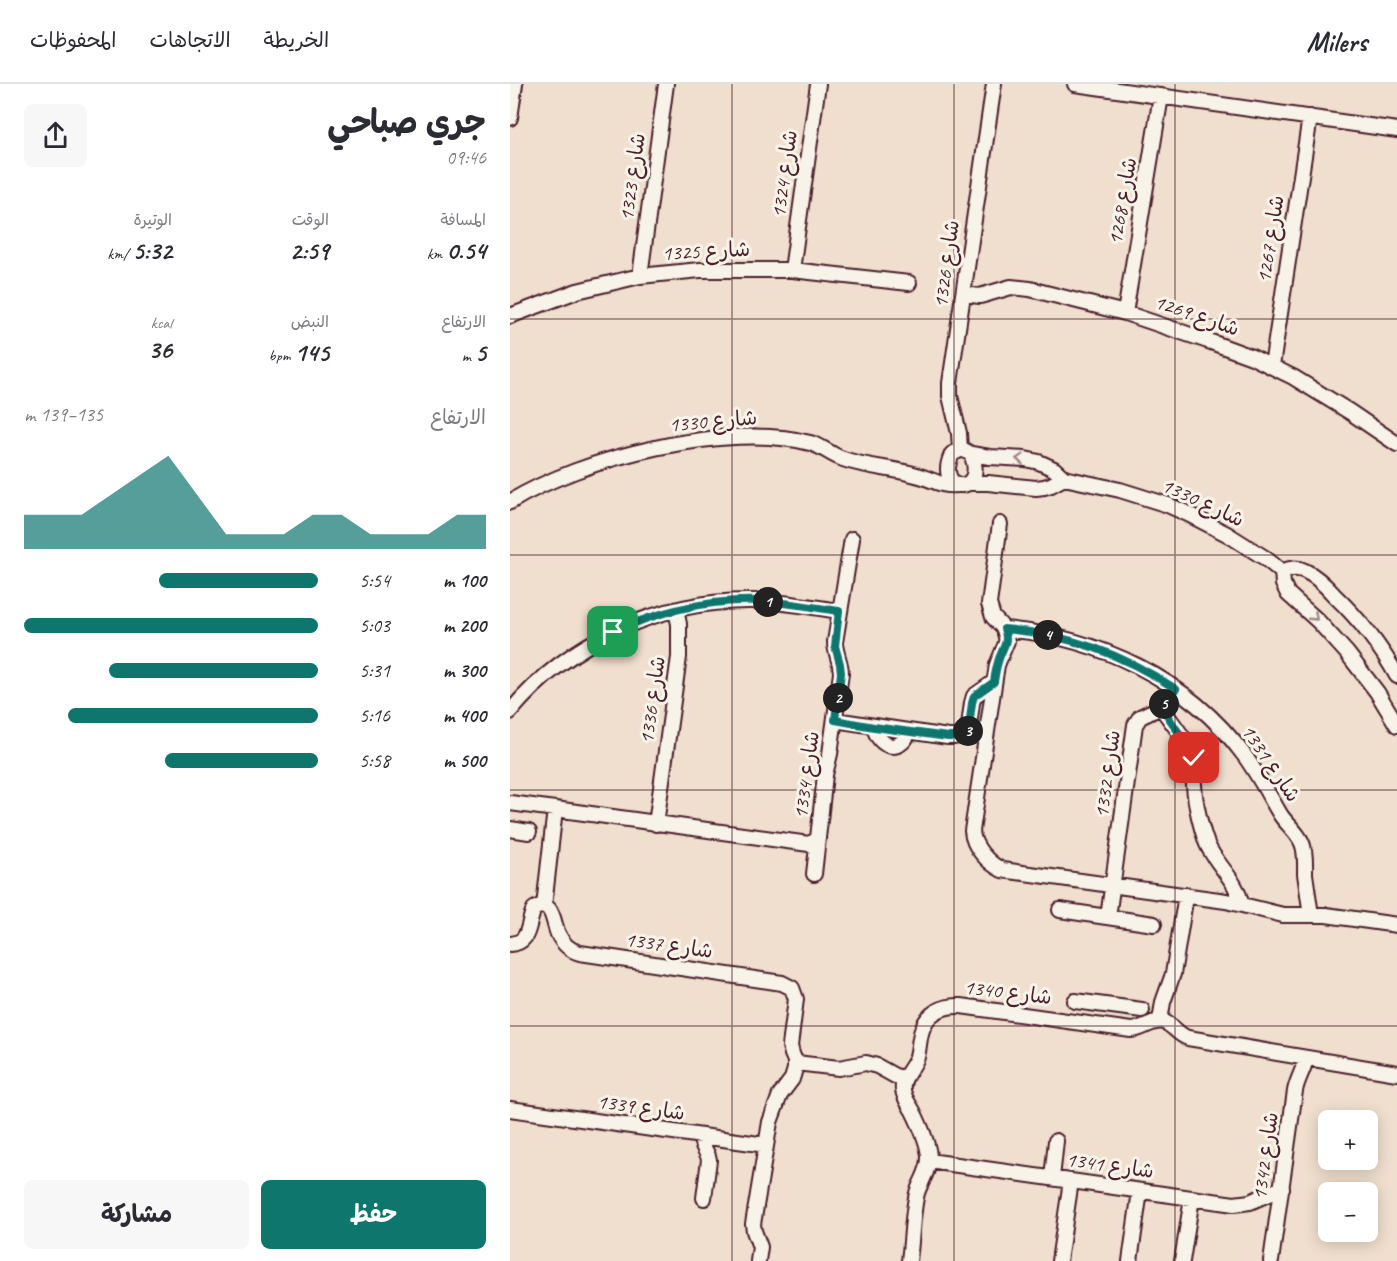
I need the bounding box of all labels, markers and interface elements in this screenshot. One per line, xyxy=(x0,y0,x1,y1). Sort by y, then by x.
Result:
text: Milers xyxy=(1307,24,1367,59)
text: المحفوظات xyxy=(30,27,116,53)
text: الاتجاهات xyxy=(149,27,231,53)
text: الخريطة xyxy=(264,27,329,53)
text: جري صباحي xyxy=(327,101,486,143)
button: share xyxy=(24,104,87,167)
street label: شارع 1324 xyxy=(765,128,805,220)
street label: شارع 1323 xyxy=(613,131,653,223)
text: 09:46 xyxy=(446,145,486,170)
street label: شارع 1268 xyxy=(1102,155,1144,247)
street label: شارع 1267 xyxy=(1250,193,1292,285)
text: الوتيرة xyxy=(133,210,172,230)
text: الوقت xyxy=(292,210,329,230)
text: المسافة xyxy=(440,210,486,230)
street label: شارع 1326 xyxy=(927,218,967,310)
text: 5:32 xyxy=(132,234,172,267)
text: 2:59 xyxy=(289,234,329,267)
text: 0.54 xyxy=(446,234,486,267)
street label: شارع 1325 xyxy=(661,236,751,268)
text: /km xyxy=(107,244,132,264)
text: km xyxy=(427,244,446,264)
street label: شارع 1269 xyxy=(1150,288,1243,344)
text: النبض xyxy=(291,312,329,332)
text: الارتفاع xyxy=(441,312,486,332)
text: kcal xyxy=(151,313,172,333)
text: 36 xyxy=(148,333,172,366)
text: 145 xyxy=(294,336,329,369)
text: 5 xyxy=(475,336,486,369)
text: bpm xyxy=(268,346,294,366)
text: m xyxy=(462,346,475,366)
text: 135–139 m xyxy=(24,402,103,427)
street label: شارع 1330 xyxy=(668,404,758,440)
text: الارتفاع xyxy=(430,405,486,430)
one-way arrow xyxy=(1015,453,1024,466)
street label: شارع 1330 xyxy=(1157,472,1249,534)
text: 5:54 xyxy=(359,568,390,593)
text: 100 m xyxy=(443,568,486,593)
pin: 1 xyxy=(753,587,783,617)
text: 1 xyxy=(764,592,772,612)
pin xyxy=(587,606,638,657)
one-way arrow xyxy=(1306,610,1317,621)
text: 5:03 xyxy=(359,613,390,638)
text: 200 m xyxy=(443,613,486,638)
icon: arrive xyxy=(596,615,629,648)
pin: 4 xyxy=(1033,620,1063,650)
text: 4 xyxy=(1044,625,1052,645)
street label: شارع 1336 xyxy=(633,654,673,746)
text: 5:31 xyxy=(359,658,390,683)
text: 300 m xyxy=(443,658,486,683)
pin: 2 xyxy=(823,683,853,713)
text: 2 xyxy=(834,688,842,708)
pin: 5 xyxy=(1149,689,1179,719)
text: 5 xyxy=(1161,694,1167,714)
text: 5:16 xyxy=(359,703,390,728)
text: 400 m xyxy=(443,703,486,728)
pin: 3 xyxy=(953,716,983,746)
street label: شارع 1331 xyxy=(1234,719,1306,808)
text: 3 xyxy=(964,721,972,741)
street label: شارع 1332 xyxy=(1088,728,1128,820)
street label: شارع 1334 xyxy=(787,729,827,821)
pin xyxy=(1168,732,1219,783)
icon: check xyxy=(1177,741,1210,774)
text: 5:58 xyxy=(359,748,390,773)
text: 500 m xyxy=(443,748,486,773)
street label: شارع 1337 xyxy=(623,926,715,966)
street label: شارع 1340 xyxy=(962,974,1053,1012)
street label: شارع 1339 xyxy=(595,1088,687,1128)
street label: شارع 1342 xyxy=(1246,1110,1286,1202)
map controls xyxy=(1318,1110,1378,1242)
button: + xyxy=(1318,1110,1378,1170)
street label: شارع 1341 xyxy=(1064,1146,1156,1186)
button: مشاركة xyxy=(24,1180,249,1249)
button: حفظ xyxy=(261,1180,486,1249)
button: − xyxy=(1318,1182,1378,1242)

